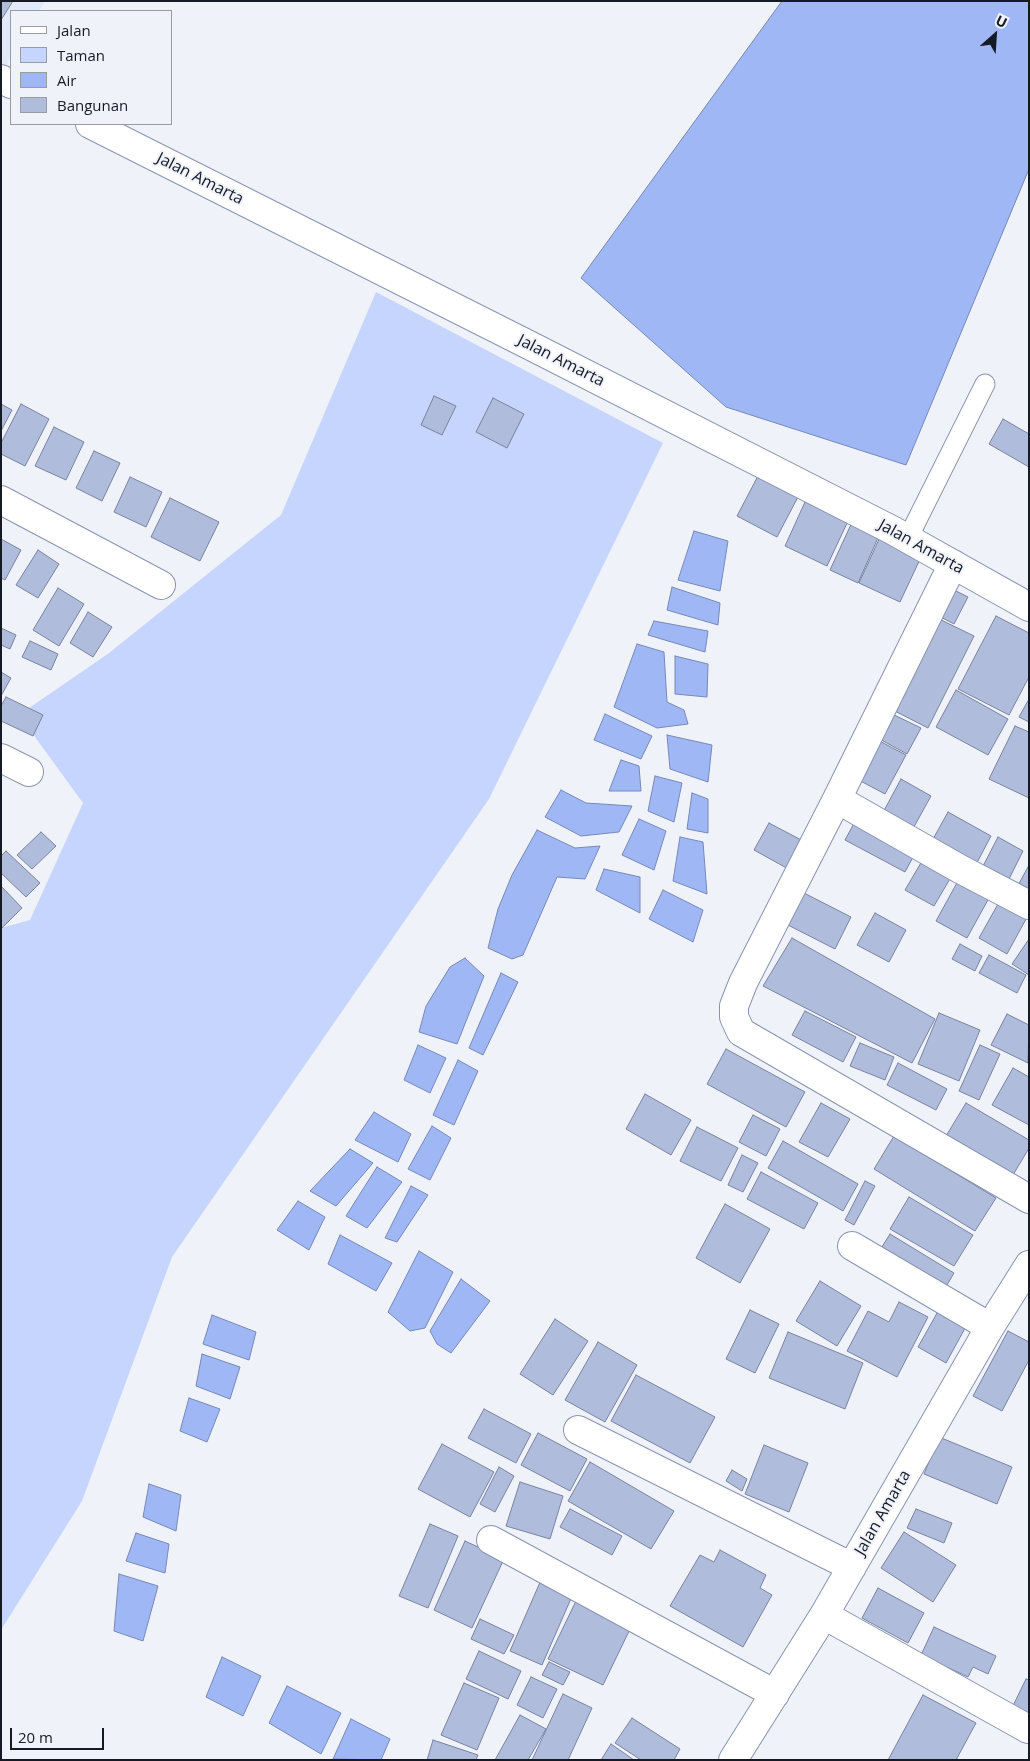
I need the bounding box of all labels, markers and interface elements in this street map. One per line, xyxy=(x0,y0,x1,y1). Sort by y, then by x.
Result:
legend xyxy=(10,10,172,125)
north arrow xyxy=(970,10,1020,60)
text: U xyxy=(993,10,1011,32)
text: Jalan xyxy=(57,20,91,40)
text: Taman xyxy=(57,45,105,65)
text: Air xyxy=(57,70,76,90)
text: Bangunan xyxy=(57,95,128,115)
street label: Jalan Amarta xyxy=(153,149,247,209)
street label: Jalan Amarta xyxy=(514,331,608,391)
street label: Jalan Amarta xyxy=(875,516,967,578)
street label: Jalan Amarta xyxy=(851,1467,915,1559)
scale bar xyxy=(12,1718,106,1750)
text: 20 m xyxy=(18,1727,53,1747)

